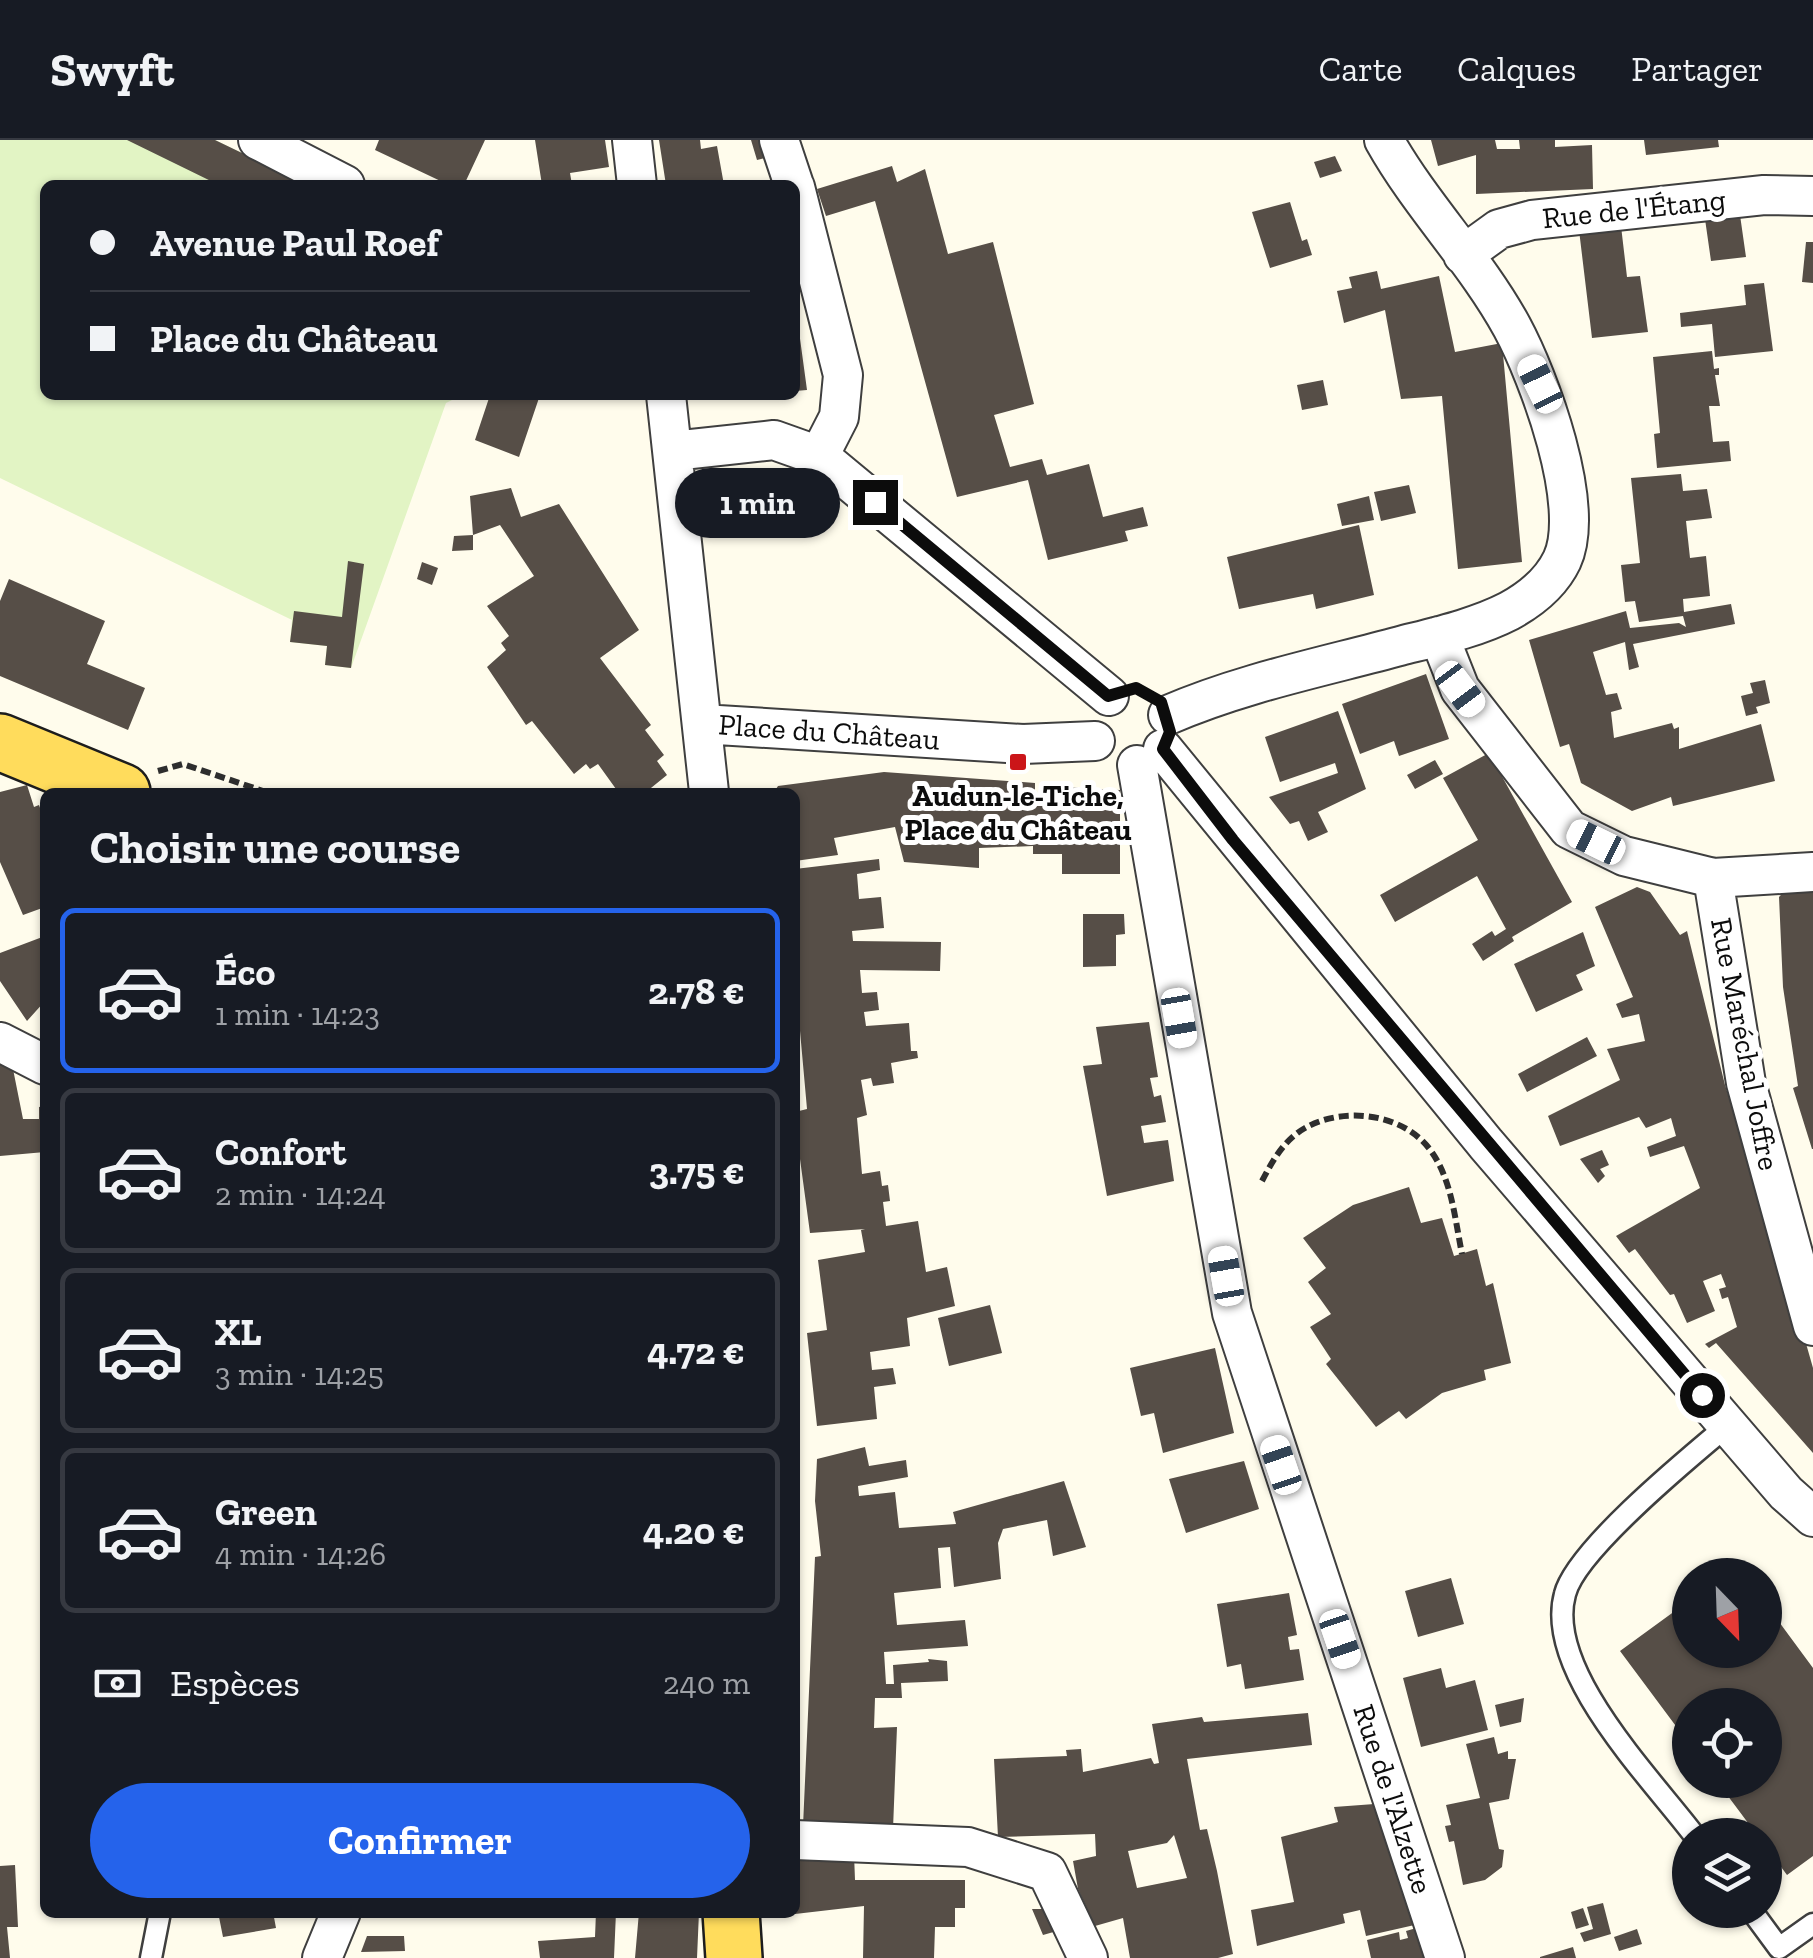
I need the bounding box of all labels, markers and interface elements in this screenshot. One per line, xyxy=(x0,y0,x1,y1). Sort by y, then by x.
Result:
text: Swyft xyxy=(50,41,174,98)
text: Carte xyxy=(1319,48,1402,90)
text: Calques xyxy=(1457,48,1576,90)
text: Partager xyxy=(1631,48,1763,90)
street label: Rue de l'Étang xyxy=(1541,181,1727,237)
text: Avenue Paul Roef xyxy=(150,220,439,266)
text: Place du Château xyxy=(150,316,438,362)
car xyxy=(1513,350,1567,418)
callout: 1 min xyxy=(675,467,840,537)
route end xyxy=(853,480,898,525)
text: 1 min xyxy=(720,484,795,522)
car xyxy=(1430,656,1490,722)
street label: Place du Château xyxy=(717,706,941,758)
marker: Audun-le-Tiche, Place du Château xyxy=(1007,751,1029,773)
place label: Audun-le-Tiche, Place du Château xyxy=(904,778,1132,848)
car xyxy=(1562,815,1630,869)
text: Choisir une course xyxy=(90,821,460,875)
street label: Rue Maréchal Joffre xyxy=(1703,915,1787,1173)
icon: car xyxy=(95,946,185,1036)
text: Éco xyxy=(215,949,275,995)
text: 2.78 € xyxy=(648,968,745,1014)
car xyxy=(1159,986,1199,1050)
text: 1 min · 14:23 xyxy=(215,995,380,1033)
icon: car xyxy=(95,1126,185,1216)
text: Confort xyxy=(215,1129,346,1175)
text: 3.75 € xyxy=(649,1148,745,1194)
text: 2 min · 14:24 xyxy=(215,1175,386,1213)
car xyxy=(1206,1244,1246,1308)
icon: car xyxy=(95,1306,185,1396)
text: XL xyxy=(215,1309,262,1355)
text: 4.72 € xyxy=(647,1328,745,1374)
text: 3 min · 14:25 xyxy=(215,1355,384,1393)
route start xyxy=(1680,1373,1725,1418)
car xyxy=(1257,1432,1305,1498)
icon: car xyxy=(95,1486,185,1576)
text: Green xyxy=(215,1489,317,1535)
text: 4.20 € xyxy=(643,1508,745,1554)
text: 4 min · 14:26 xyxy=(215,1535,386,1573)
north arrow xyxy=(1672,1558,1782,1668)
map controls xyxy=(1672,1558,1782,1928)
car xyxy=(1316,1606,1364,1672)
icon: cash xyxy=(90,1656,145,1711)
text: Espèces xyxy=(170,1660,300,1706)
text: 240 m xyxy=(663,1664,750,1702)
button: locate xyxy=(1672,1688,1782,1798)
street label: Rue de l'Alzette xyxy=(1345,1700,1441,1898)
button: Confirmer xyxy=(90,1783,750,1898)
button: layers xyxy=(1672,1818,1782,1928)

